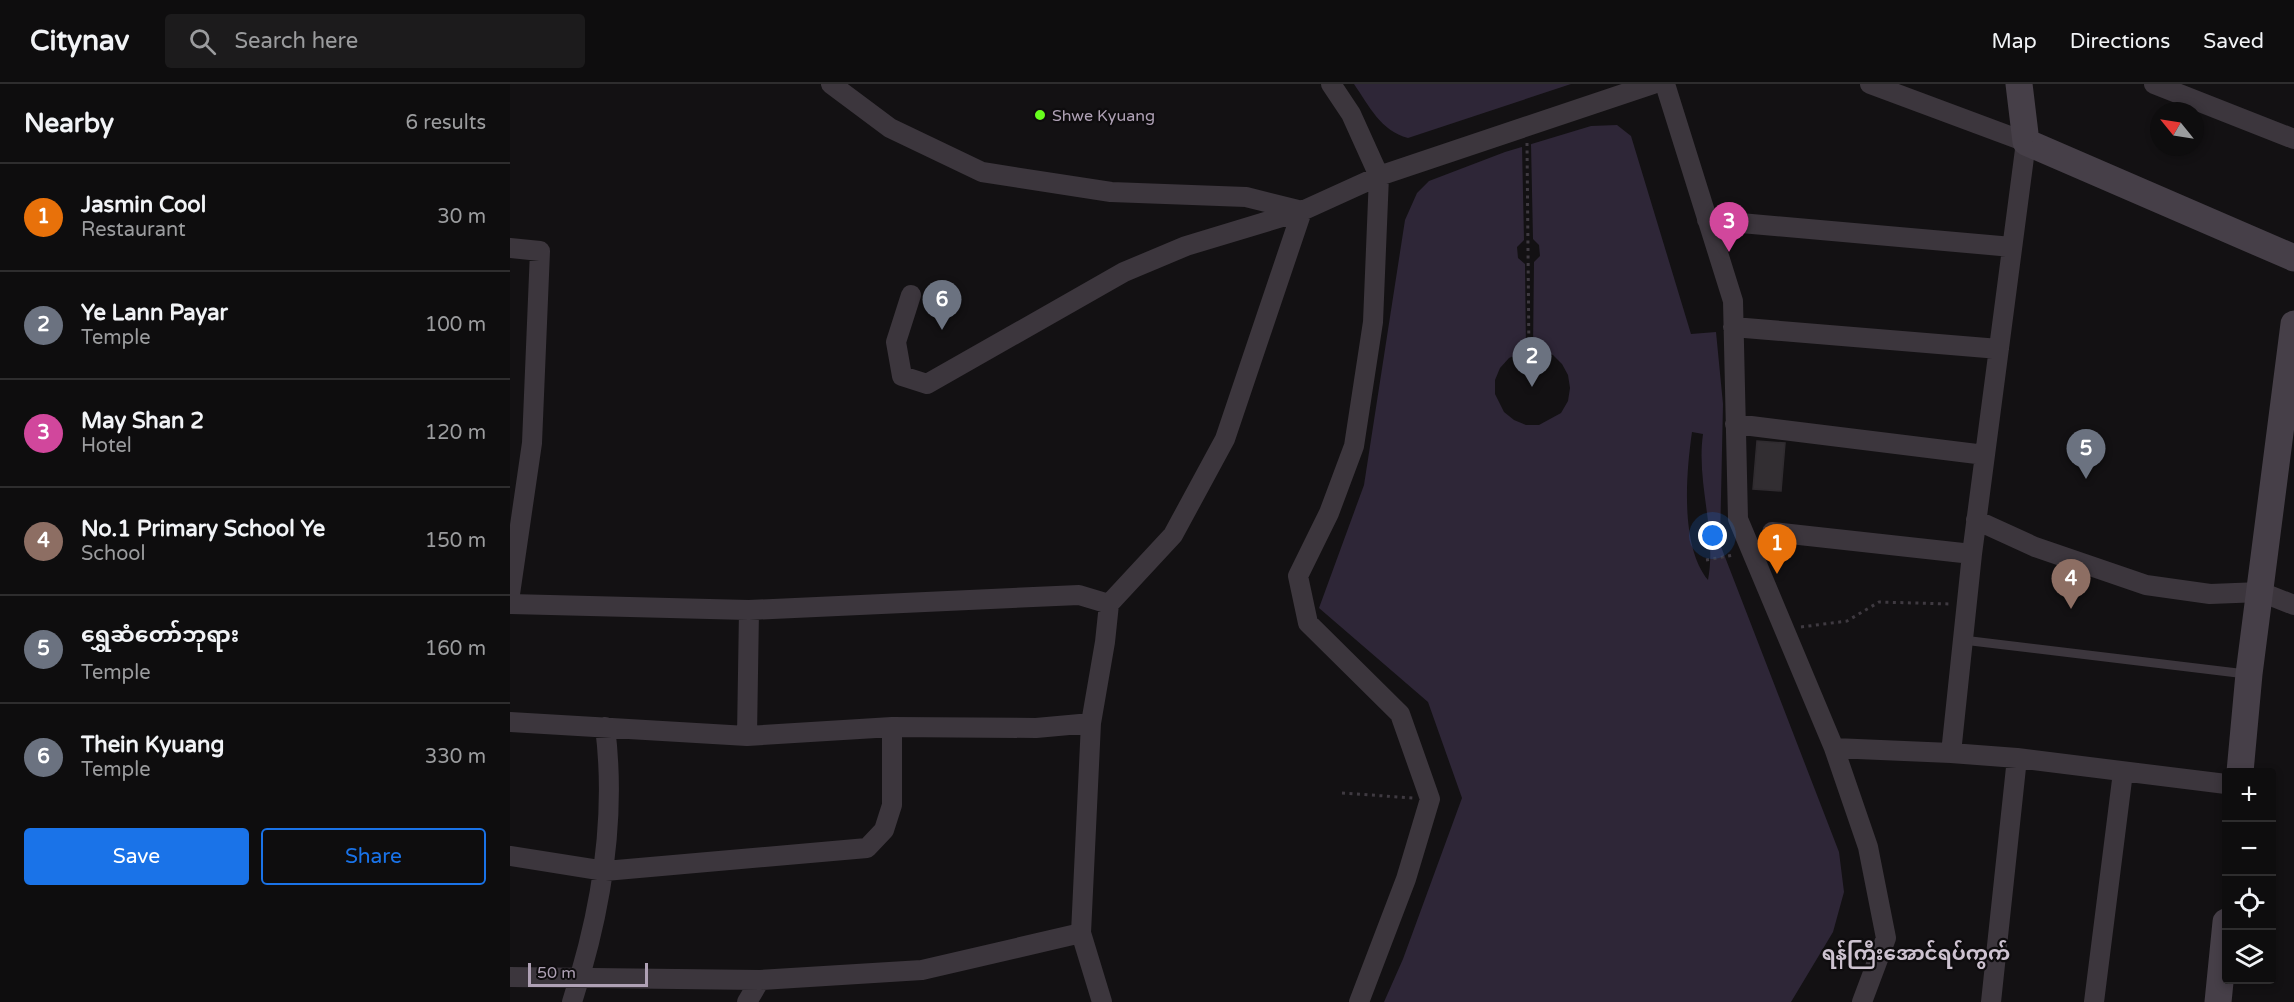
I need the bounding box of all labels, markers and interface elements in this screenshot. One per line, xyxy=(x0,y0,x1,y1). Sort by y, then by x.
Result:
search box xyxy=(165,14,585,68)
text: Citynav xyxy=(30,24,129,58)
icon: search xyxy=(186,25,219,58)
text: Search here xyxy=(234,28,358,54)
text: Map xyxy=(1991,29,2037,54)
text: Directions xyxy=(2070,29,2170,54)
text: Saved xyxy=(2203,29,2264,54)
north arrow xyxy=(2150,102,2204,156)
place label: Shwe Kyuang xyxy=(1052,106,1155,126)
text: Nearby xyxy=(24,108,114,139)
marker: Shwe Kyuang xyxy=(1033,108,1047,122)
text: 6 results xyxy=(406,111,486,135)
text: Jasmin Cool xyxy=(81,192,206,218)
pin: 3 xyxy=(1710,202,1748,252)
text: 1 xyxy=(37,205,50,229)
text: 30 m xyxy=(437,205,486,229)
text: Restaurant xyxy=(81,218,186,242)
pin: 6 xyxy=(922,280,962,330)
text: Ye Lann Payar xyxy=(81,300,228,326)
text: 2 xyxy=(37,313,50,337)
text: 100 m xyxy=(425,313,486,337)
text: Temple xyxy=(81,326,151,350)
pin: 2 xyxy=(1512,338,1552,387)
text: May Shan 2 xyxy=(81,408,204,434)
text: 3 xyxy=(37,421,50,445)
text: 120 m xyxy=(425,421,486,445)
pin: 5 xyxy=(2066,430,2106,479)
text: Hotel xyxy=(81,434,132,458)
text: No.1 Primary School Ye xyxy=(81,516,325,542)
your location xyxy=(1698,521,1727,550)
pin: 1 xyxy=(1758,524,1796,574)
text: 4 xyxy=(37,529,50,553)
text: 150 m xyxy=(425,529,486,553)
text: School xyxy=(81,542,145,566)
pin: 4 xyxy=(2052,560,2090,609)
text: ရွှေဆံတော်ဘုရား xyxy=(81,622,239,648)
text: 5 xyxy=(37,637,50,661)
text: 160 m xyxy=(425,637,486,661)
text: Temple xyxy=(81,661,151,685)
text: Thein Kyuang xyxy=(81,732,224,758)
text: 6 xyxy=(37,745,50,769)
text: 330 m xyxy=(425,745,486,769)
text: Temple xyxy=(81,758,151,782)
map controls xyxy=(2222,768,2276,984)
button: + xyxy=(2222,768,2276,822)
button: − xyxy=(2222,822,2276,876)
button: Save xyxy=(24,828,249,885)
button: Share xyxy=(261,828,486,885)
button: locate xyxy=(2222,876,2276,930)
button: layers xyxy=(2222,930,2276,984)
district label: ရန်ကြီးအောင်ရပ်ကွက် xyxy=(1822,940,2010,969)
scale bar xyxy=(528,960,648,988)
text: 50 m xyxy=(537,963,576,983)

